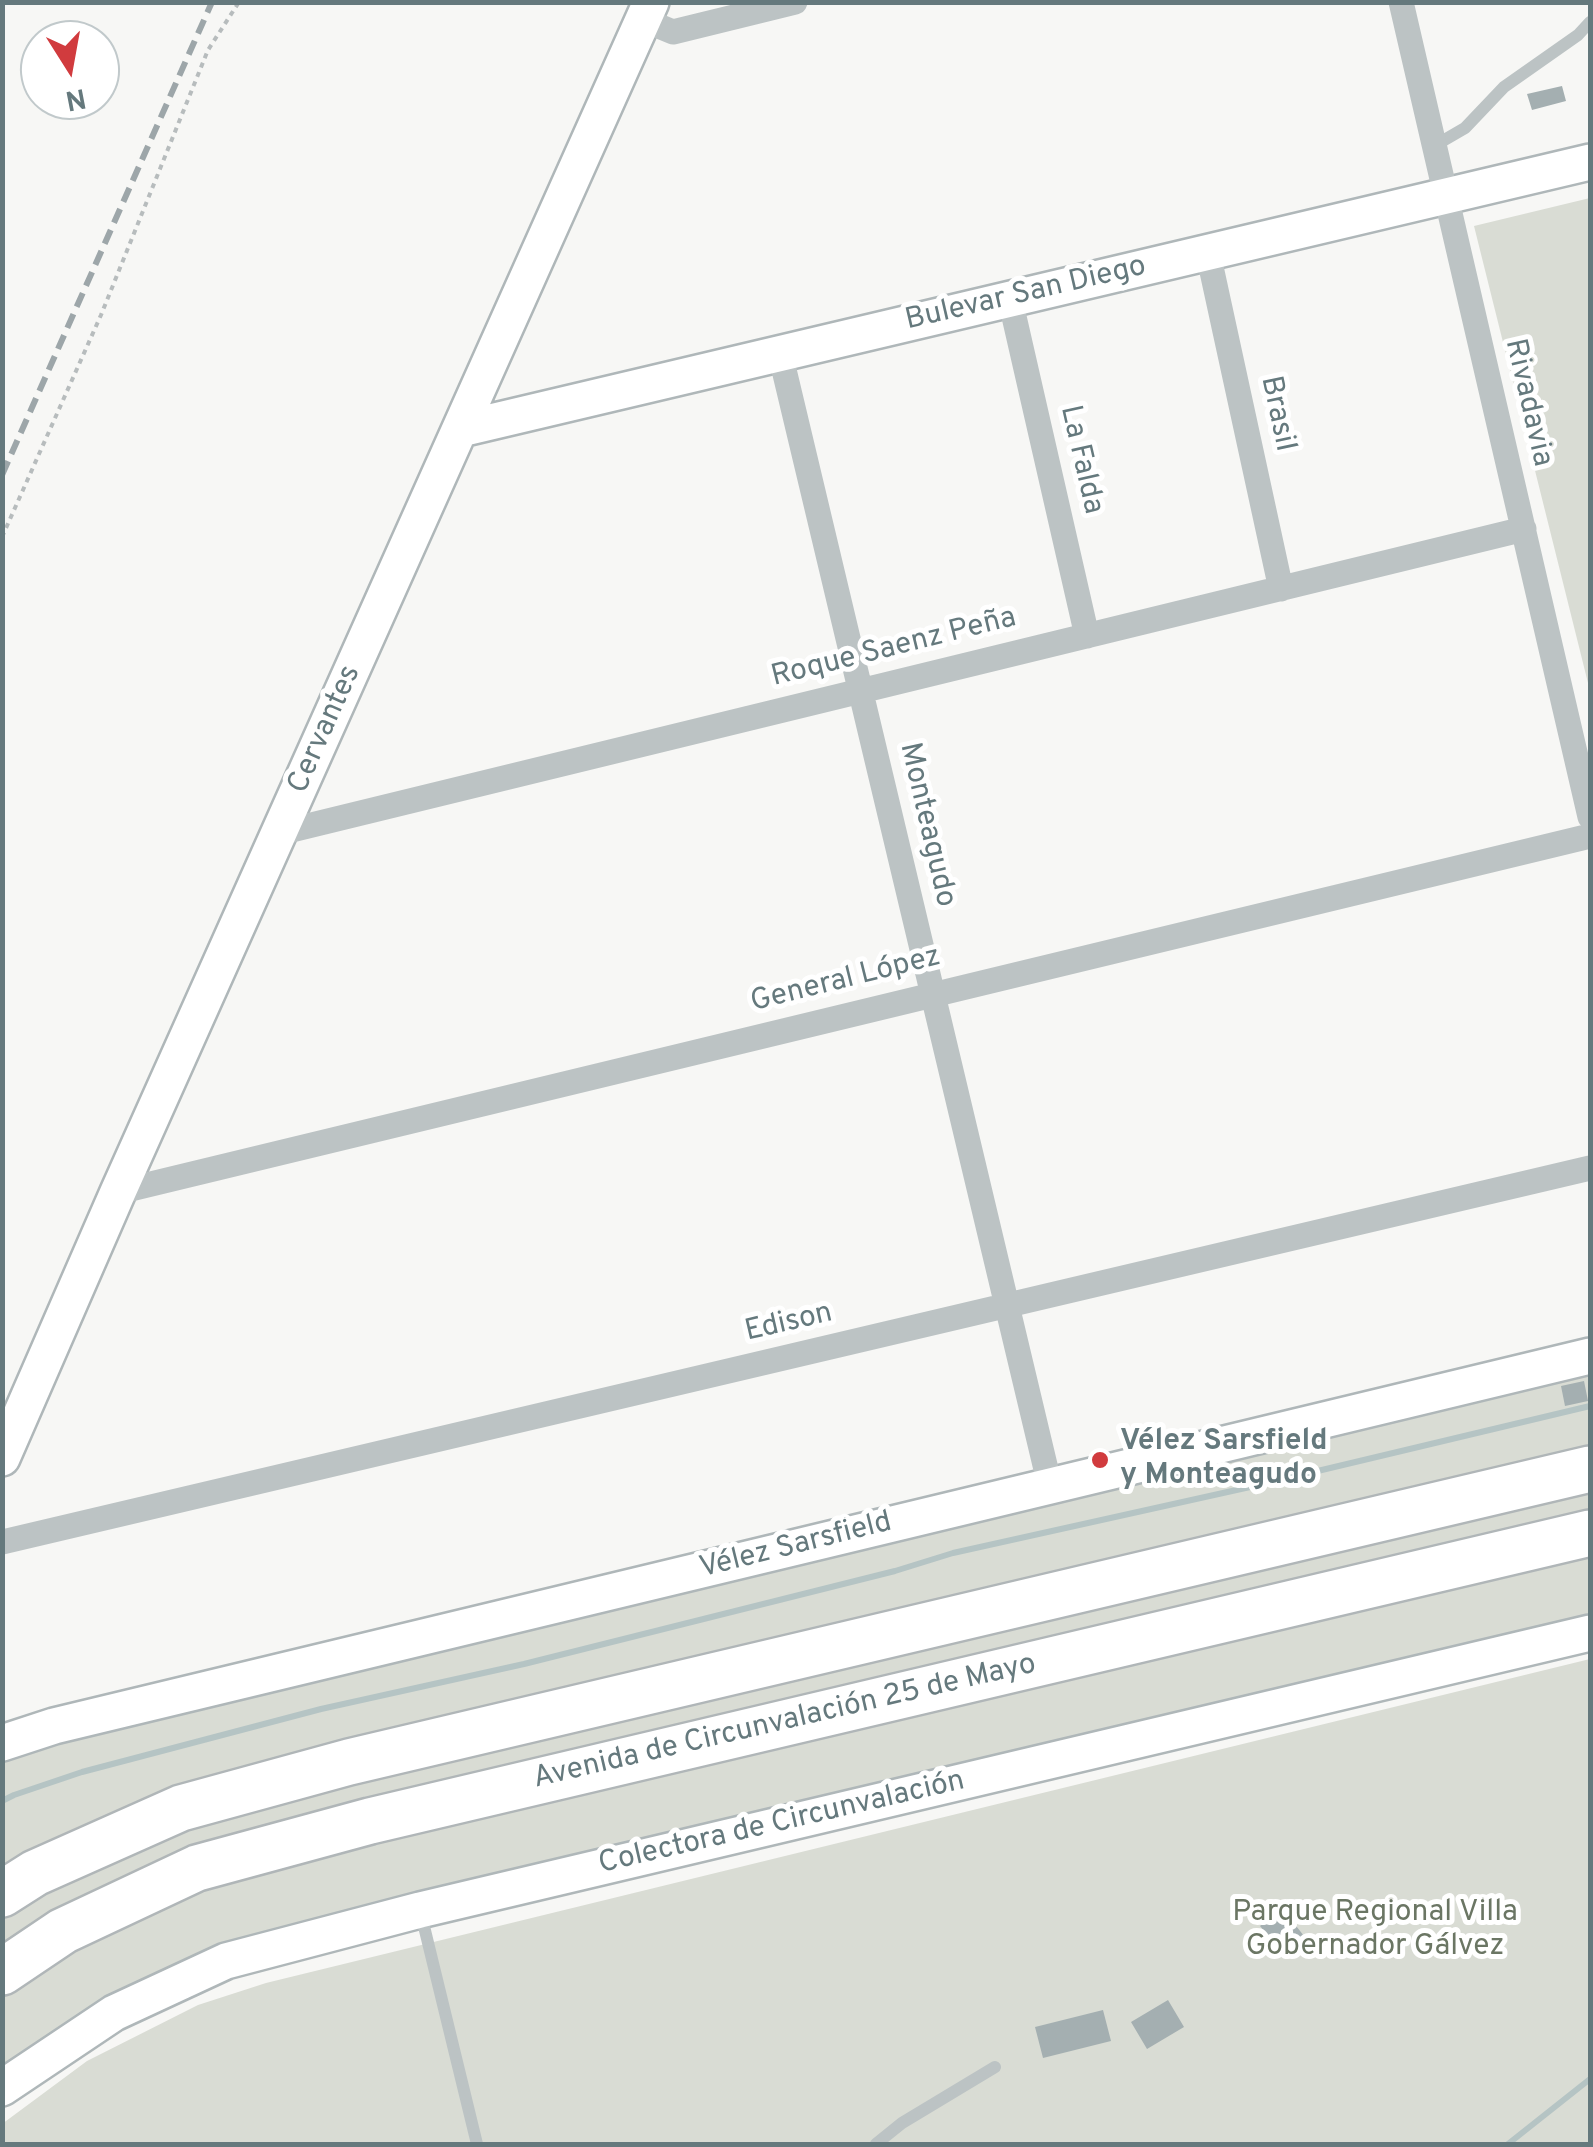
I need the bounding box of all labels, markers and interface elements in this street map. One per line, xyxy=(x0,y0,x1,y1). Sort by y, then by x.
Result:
north arrow xyxy=(20,20,120,120)
text: N xyxy=(62,78,89,117)
street label: Bulevar San Diego xyxy=(902,250,1150,340)
street label: Rivadavia xyxy=(1495,336,1559,470)
street label: Brasil xyxy=(1250,373,1302,455)
street label: La Falda xyxy=(1050,402,1110,518)
street label: Roque Saenz Peña xyxy=(768,601,1020,697)
street label: Cervantes xyxy=(282,660,370,800)
street label: Monteagudo xyxy=(890,739,962,911)
street label: General López xyxy=(747,940,945,1022)
street label: Edison xyxy=(742,1296,836,1352)
place label: Vélez Sarsfield y Monteagudo xyxy=(1120,1425,1327,1496)
marker: Vélez Sarsfield y Monteagudo xyxy=(1089,1449,1111,1471)
street label: Vélez Sarsfield xyxy=(696,1506,896,1588)
street label: Avenida de Circunvalación 25 de Mayo xyxy=(530,1648,1040,1798)
street label: Colectora de Circunvalación xyxy=(595,1764,969,1884)
park label: Parque Regional Villa Gobernador Gálvez xyxy=(1232,1896,1518,1966)

